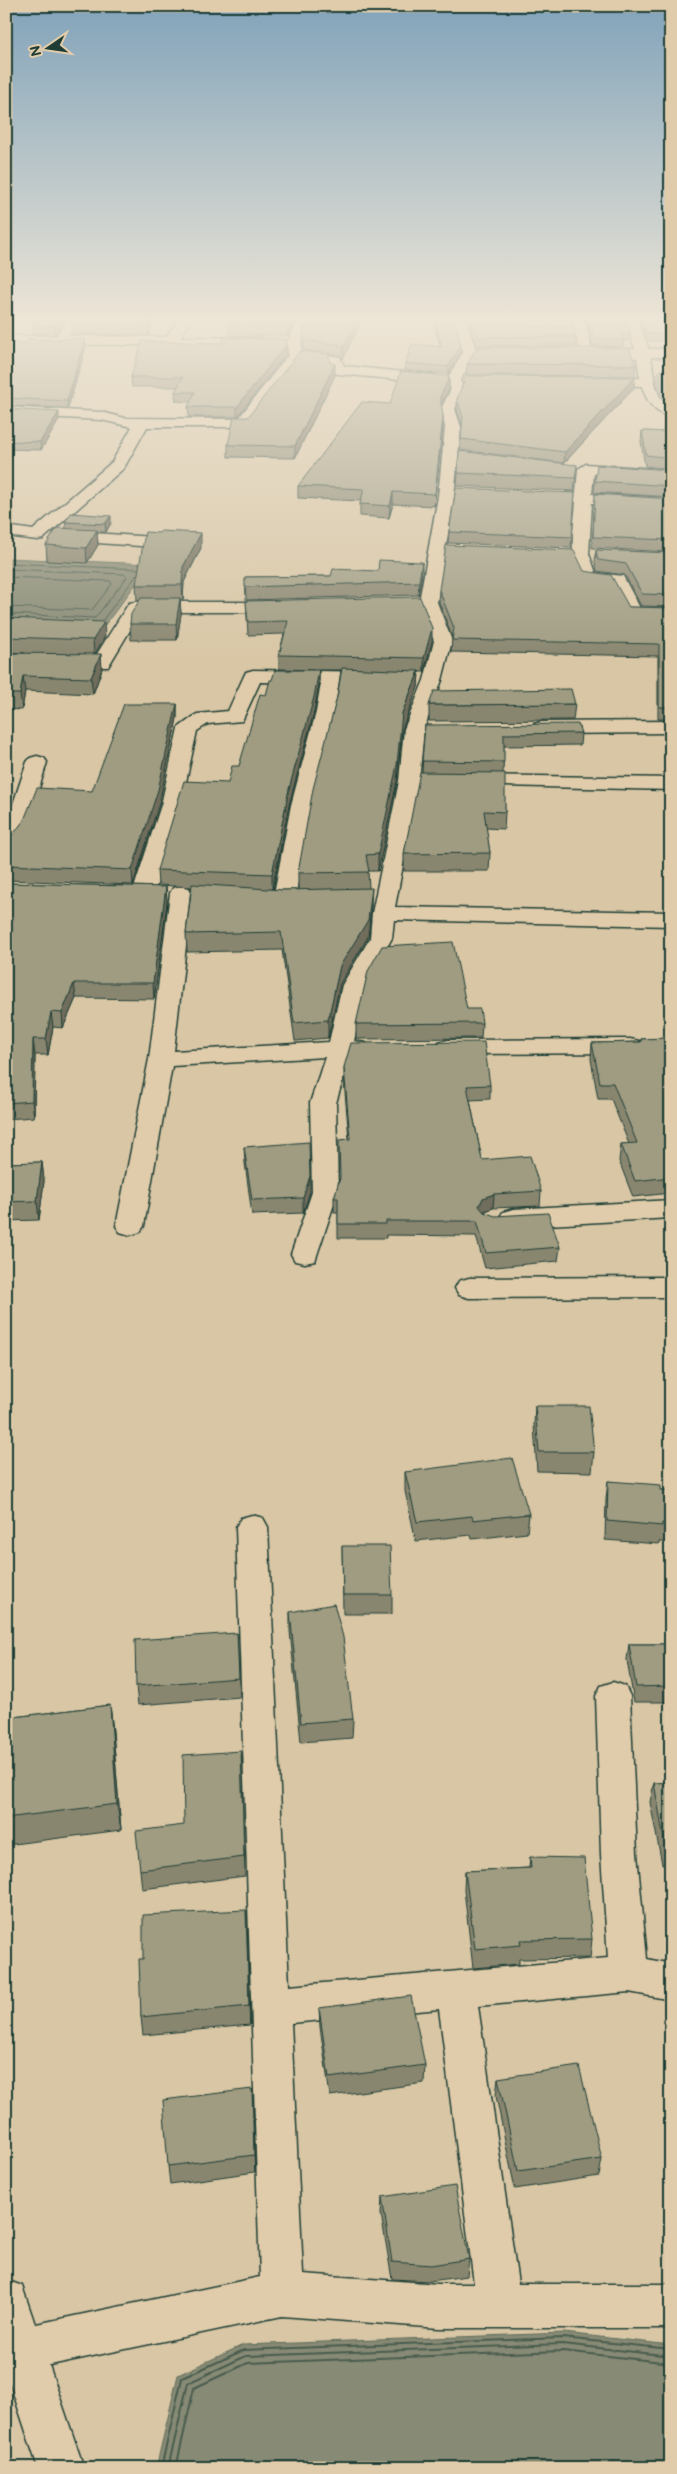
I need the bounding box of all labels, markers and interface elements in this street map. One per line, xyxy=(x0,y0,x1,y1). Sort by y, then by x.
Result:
north arrow xyxy=(22,22,72,72)
text: N xyxy=(26,44,45,58)

